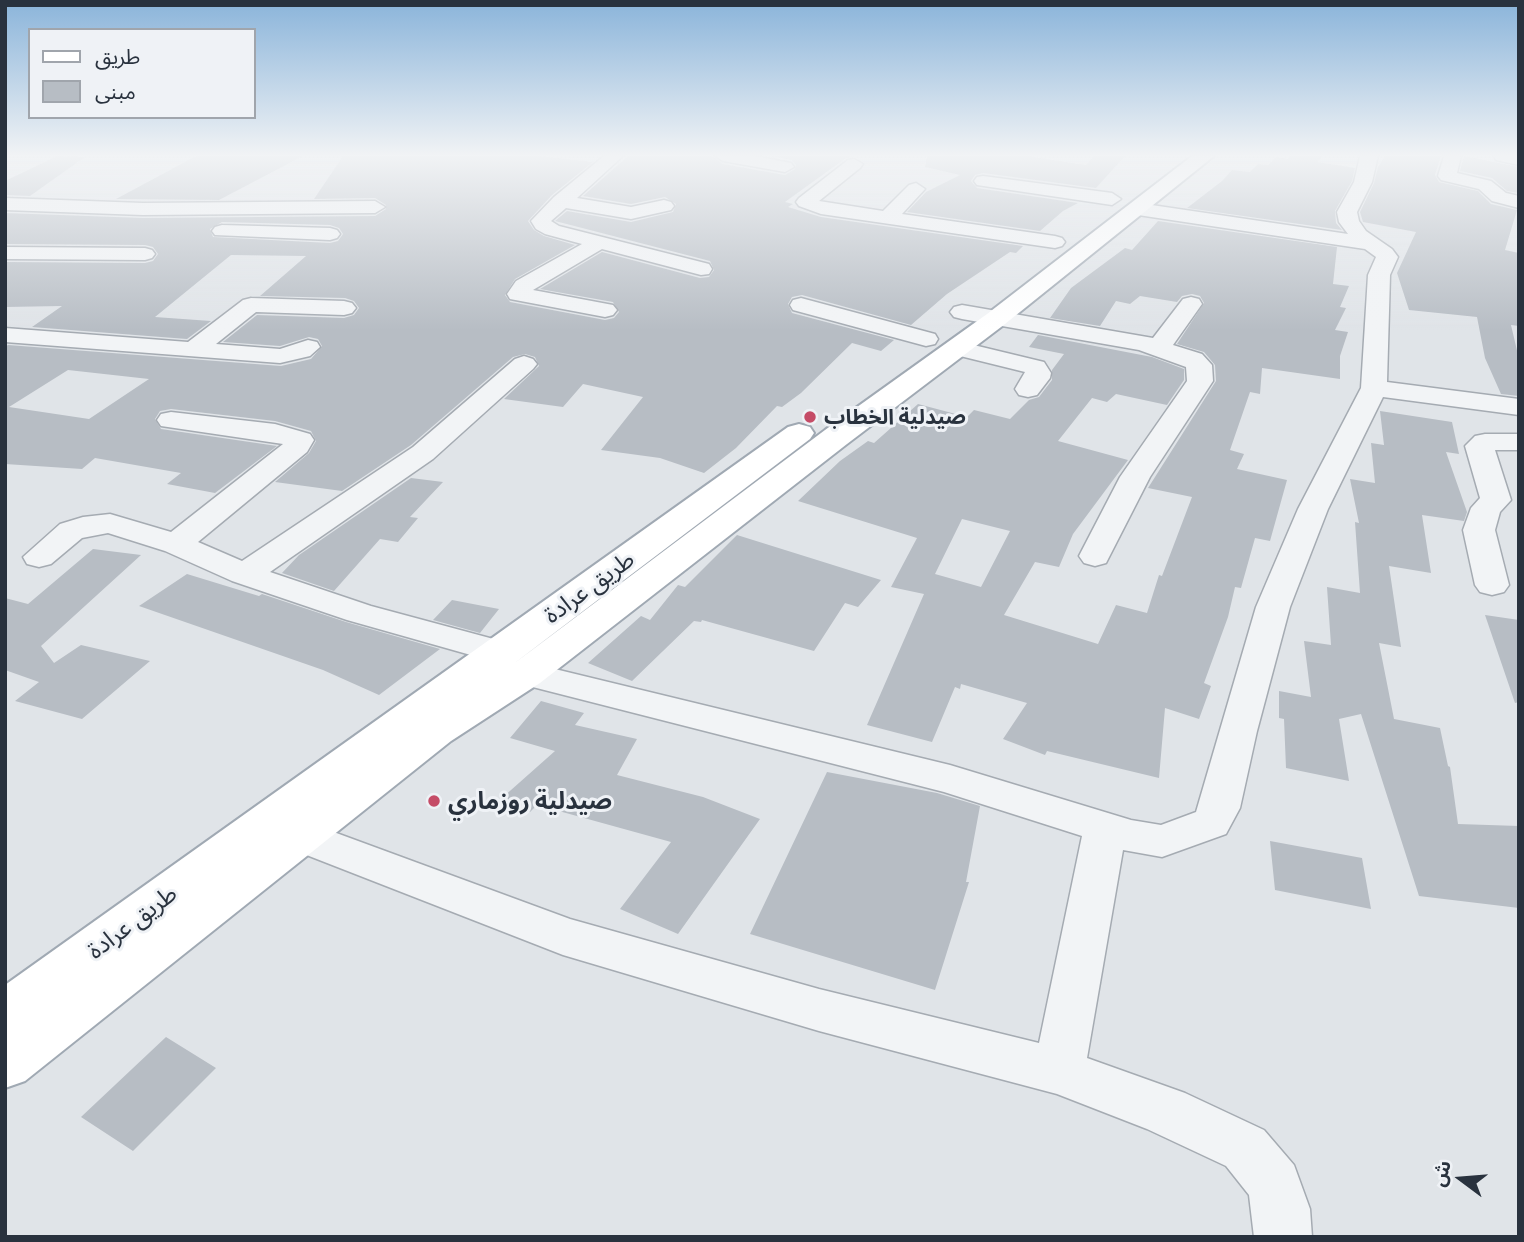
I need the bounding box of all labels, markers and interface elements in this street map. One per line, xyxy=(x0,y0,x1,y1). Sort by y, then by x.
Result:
legend xyxy=(28,28,256,119)
text: طريق xyxy=(95,43,140,68)
text: مبنى xyxy=(95,78,136,103)
place label: صيدلية الخطاب xyxy=(824,404,966,430)
marker: صيدلية الخطاب xyxy=(802,409,818,425)
street label: طريق عرادة xyxy=(538,545,640,629)
place label: صيدلية روزماري xyxy=(448,787,612,815)
marker: صيدلية روزماري xyxy=(426,793,442,809)
street label: طريق عرادة xyxy=(81,879,183,965)
north arrow xyxy=(1426,1144,1496,1214)
text: ش xyxy=(1426,1157,1455,1189)

